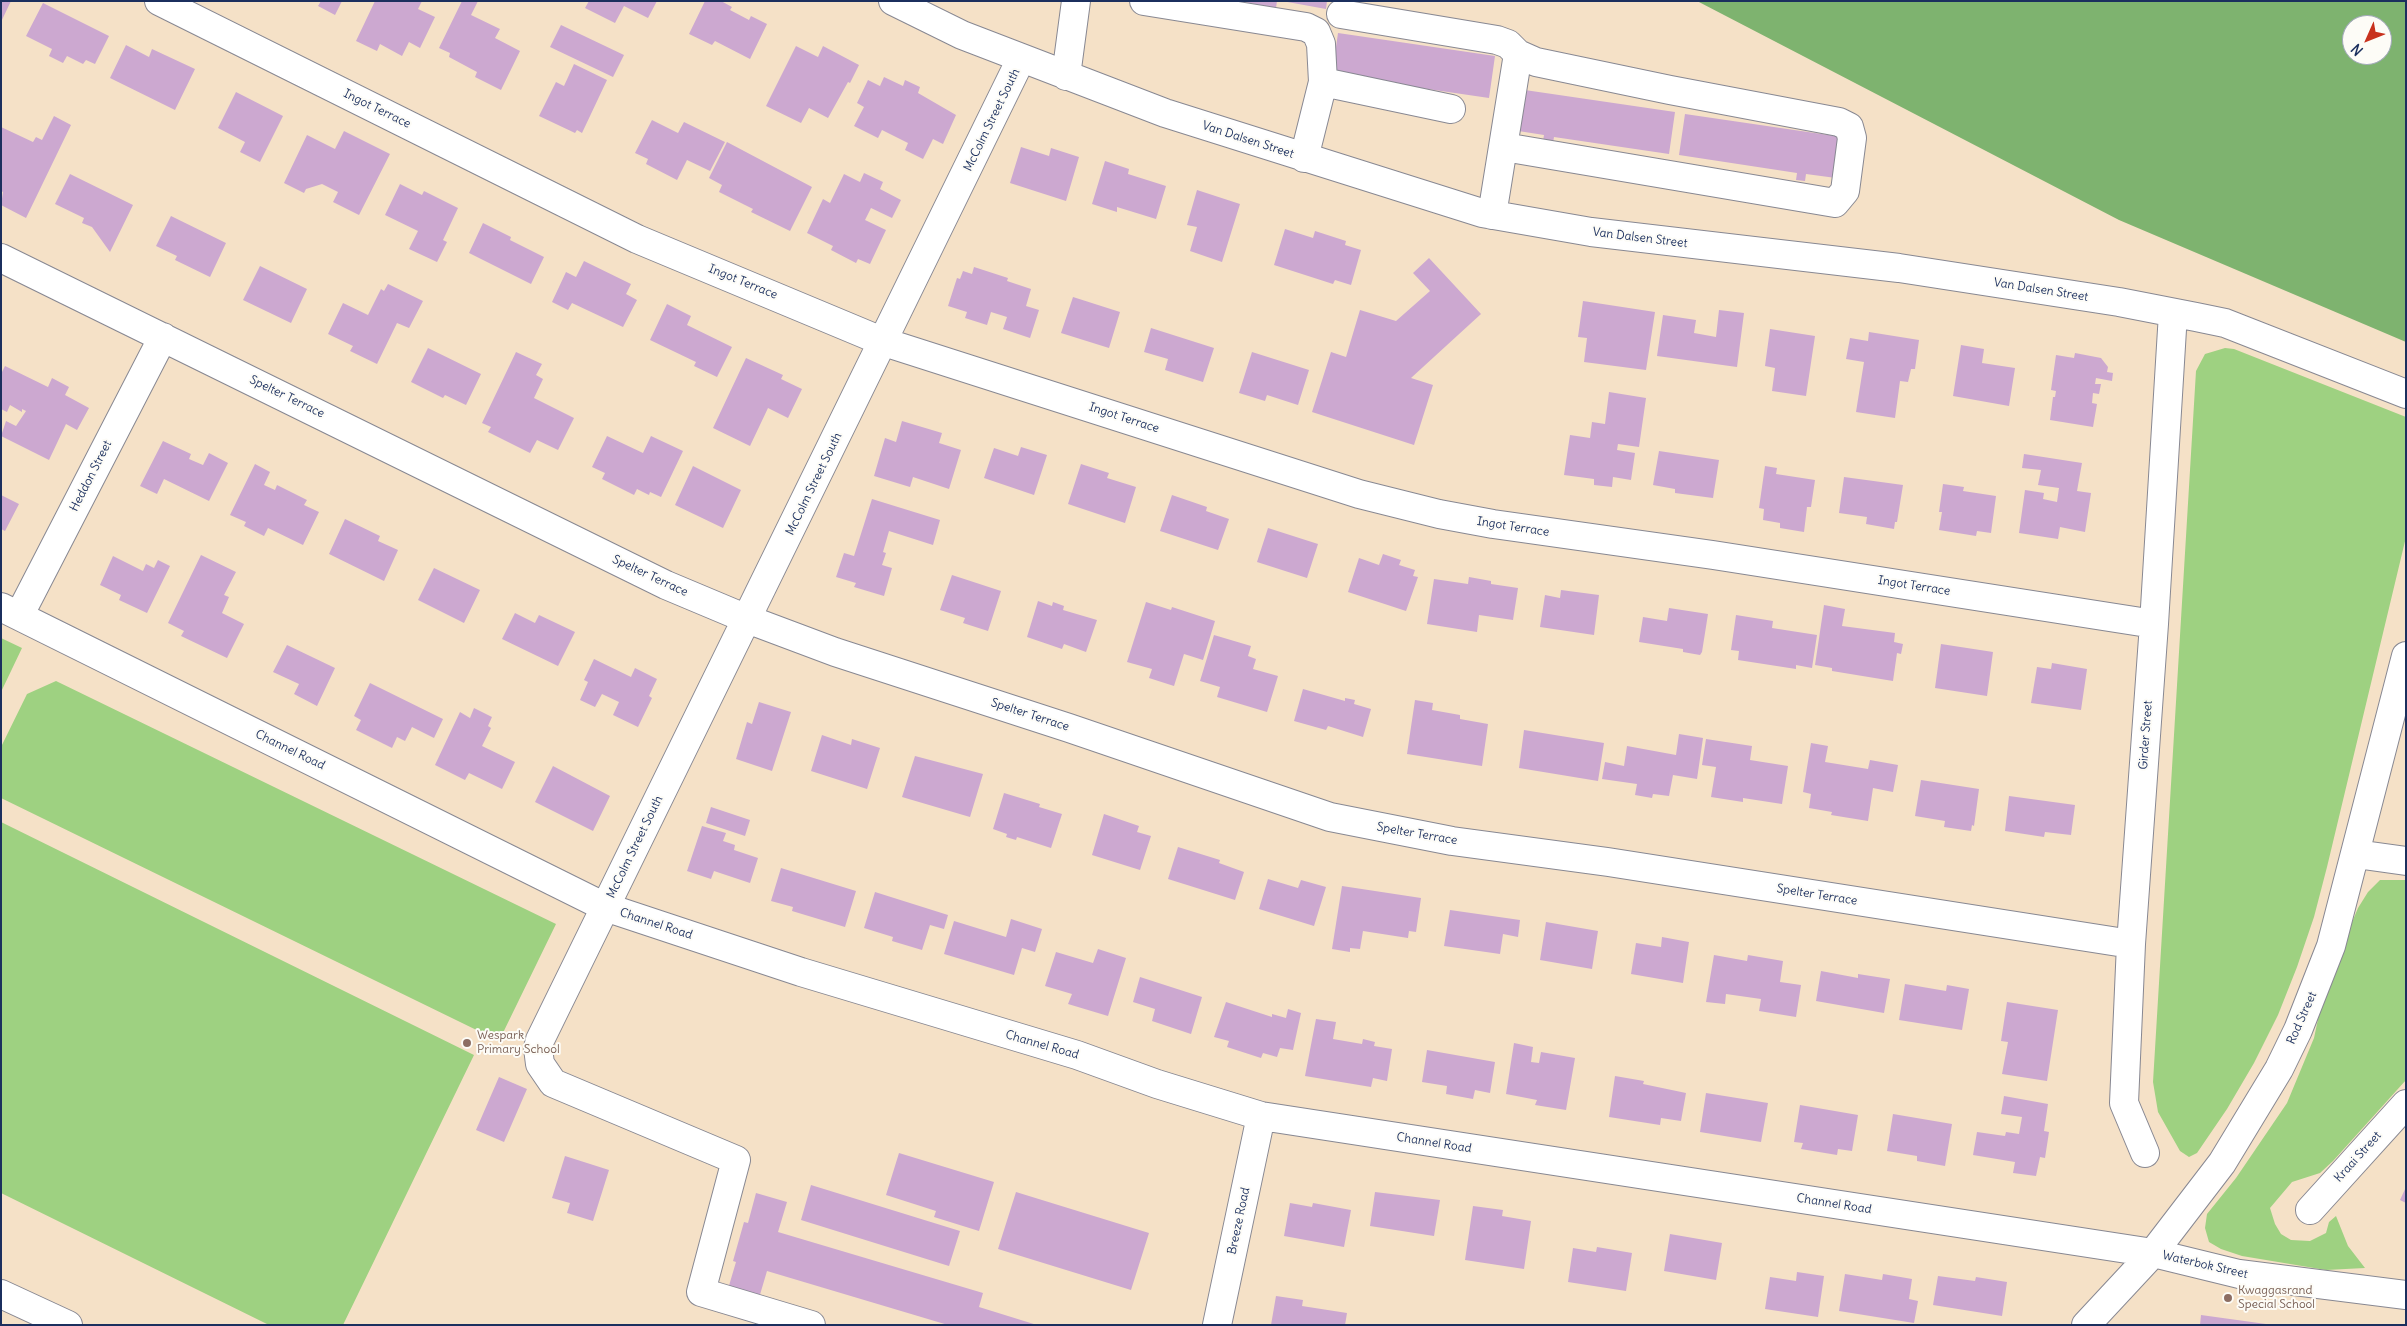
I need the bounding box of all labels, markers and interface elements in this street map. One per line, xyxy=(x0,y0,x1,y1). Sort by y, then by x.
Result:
north arrow xyxy=(2342,15,2392,65)
text: N xyxy=(2347,40,2367,59)
street label: McColm Street South xyxy=(961,66,1023,174)
street label: Ingot Terrace xyxy=(341,87,413,131)
street label: Van Dalsen Street xyxy=(1200,118,1296,162)
street label: Van Dalsen Street xyxy=(1592,225,1688,251)
street label: Ingot Terrace xyxy=(706,262,780,302)
street label: Van Dalsen Street xyxy=(1993,275,2089,305)
street label: Spelter Terrace xyxy=(247,373,327,421)
street label: Ingot Terrace xyxy=(1087,400,1161,436)
street label: McColm Street South xyxy=(783,430,845,538)
street label: Heddon Street xyxy=(67,438,115,514)
street label: Ingot Terrace xyxy=(1476,514,1550,540)
street label: Spelter Terrace xyxy=(610,552,690,600)
street label: Ingot Terrace xyxy=(1877,573,1951,599)
street label: Spelter Terrace xyxy=(989,696,1071,734)
street label: Girder Street xyxy=(2136,700,2156,770)
street label: Channel Road xyxy=(253,727,327,773)
street label: McColm Street South xyxy=(604,793,666,901)
street label: Spelter Terrace xyxy=(1376,820,1458,848)
street label: Spelter Terrace xyxy=(1776,882,1858,908)
street label: Channel Road xyxy=(618,905,694,943)
street label: Rod Street xyxy=(2284,989,2320,1047)
street label: Channel Road xyxy=(1004,1028,1080,1062)
place label: Wespark Primary School xyxy=(477,1029,560,1057)
marker: Wespark Primary School xyxy=(461,1037,473,1049)
street label: Kraai Street xyxy=(2331,1129,2385,1185)
street label: Channel Road xyxy=(1395,1130,1473,1156)
street label: Breeze Road xyxy=(1225,1186,1253,1256)
street label: Channel Road xyxy=(1795,1191,1873,1217)
street label: Waterbok Street xyxy=(2161,1248,2249,1282)
place label: Kwaggasrand Special School xyxy=(2238,1284,2315,1312)
marker: Kwaggasrand Special School xyxy=(2222,1292,2234,1304)

